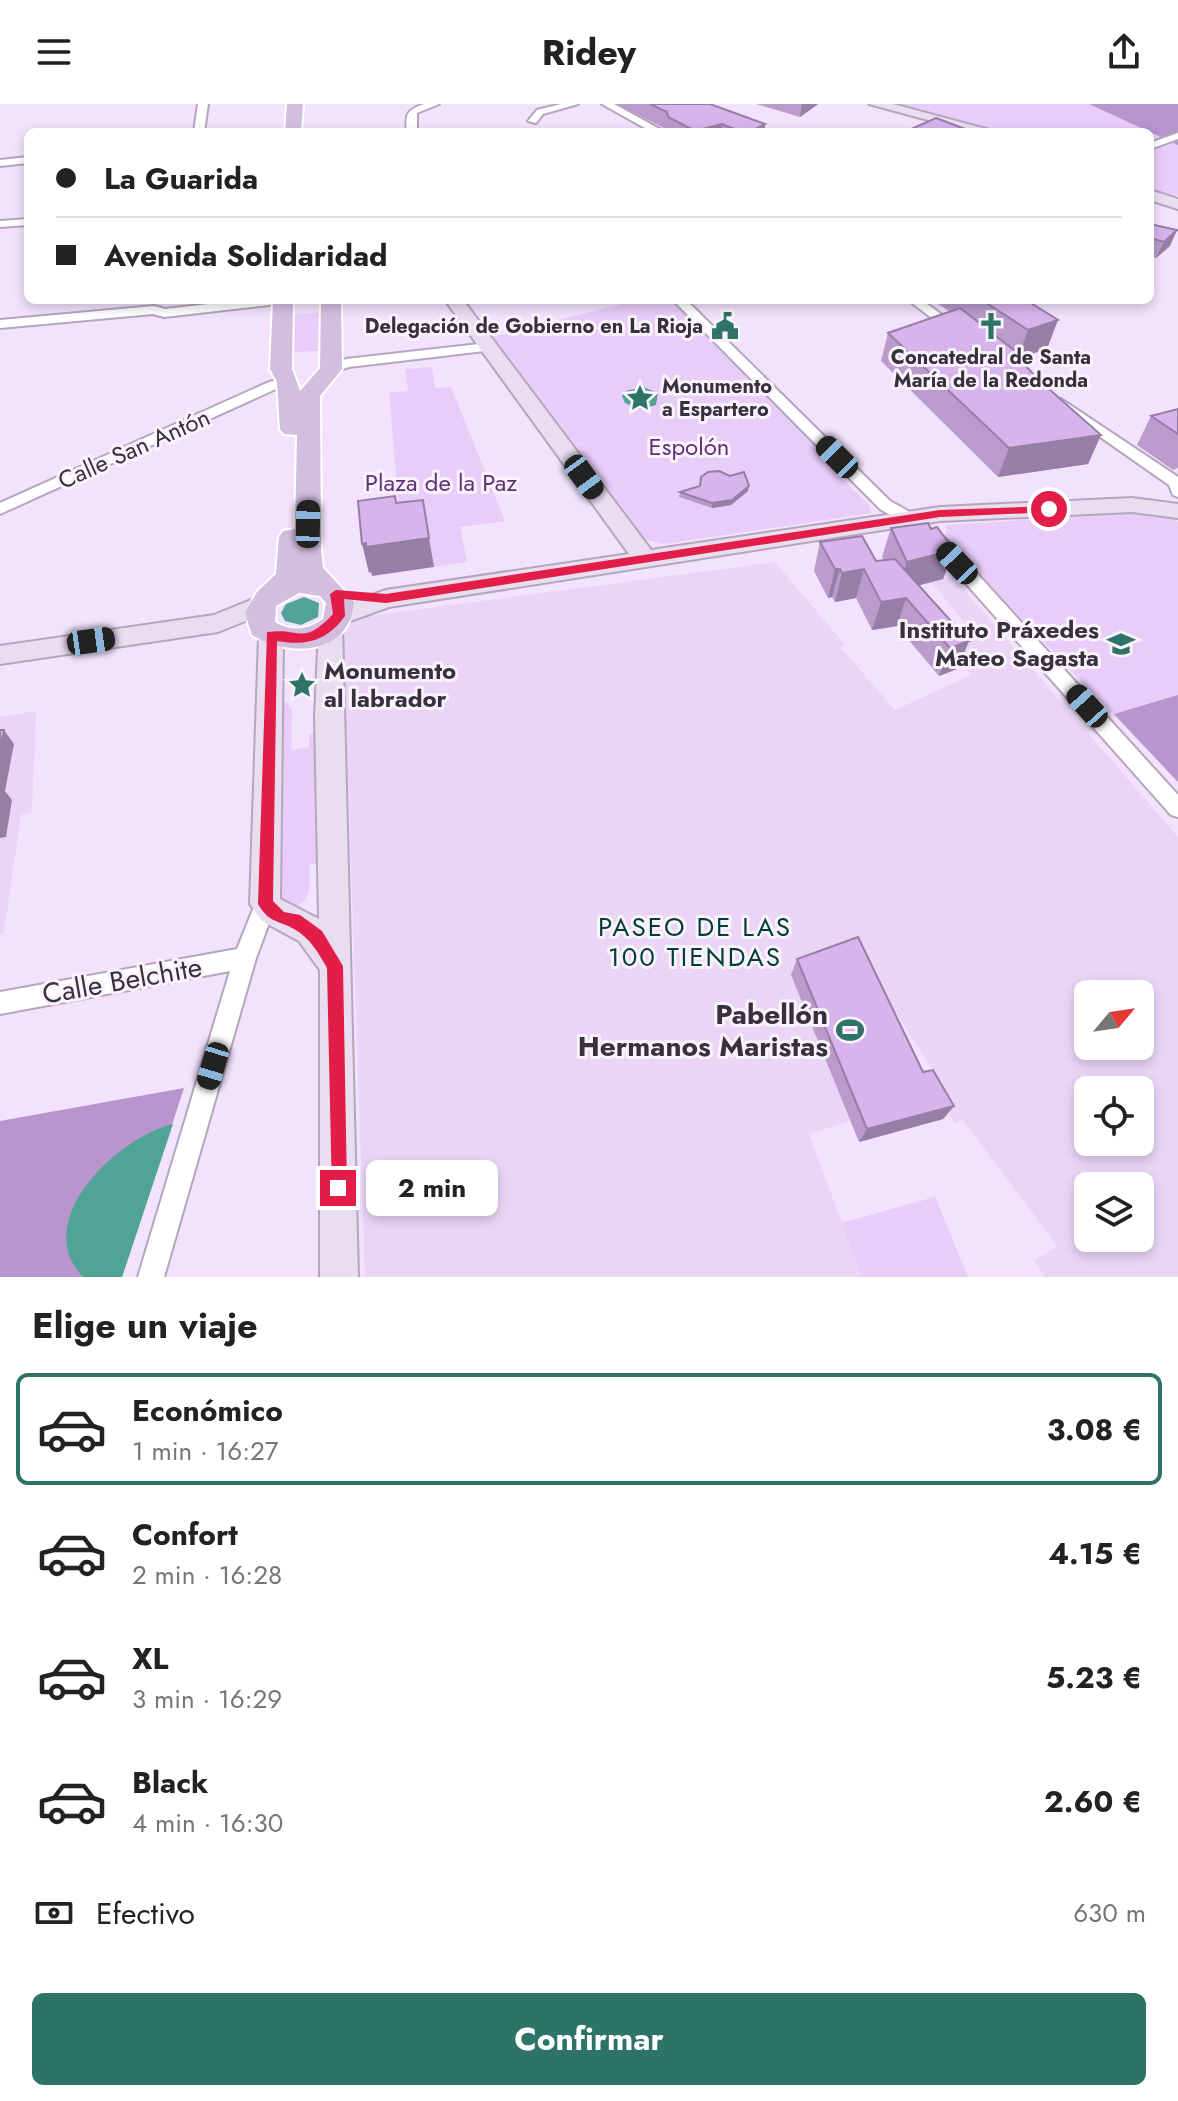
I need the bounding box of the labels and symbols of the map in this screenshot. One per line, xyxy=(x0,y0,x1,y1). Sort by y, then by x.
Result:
public building icon: Delegación de Gobierno en La Rioja xyxy=(710,311,740,341)
church icon: Concatedral de Santa María de la Redonda xyxy=(976,311,1006,341)
place label: Delegación de Gobierno en La Rioja xyxy=(365,312,703,341)
place label: Concatedral de Santa María de la Redonda xyxy=(891,343,1091,395)
place label: Monumento a Espartero xyxy=(662,372,772,424)
place icon: Monumento a Espartero xyxy=(625,383,655,413)
street label: Calle San Antón xyxy=(52,399,215,498)
park label: Espolón xyxy=(649,429,729,464)
car xyxy=(812,432,862,482)
car xyxy=(560,451,608,503)
park label: Plaza de la Paz xyxy=(365,465,517,500)
route start xyxy=(1031,491,1067,527)
car xyxy=(296,500,320,548)
car xyxy=(932,537,982,589)
place label: Instituto Práxedes Mateo Sagasta xyxy=(899,612,1099,675)
car xyxy=(66,626,116,656)
school or university icon: Instituto Práxedes Mateo Sagasta xyxy=(1106,629,1136,659)
place label: Monumento al labrador xyxy=(324,653,456,716)
place icon: Monumento al labrador xyxy=(287,670,317,700)
car xyxy=(1062,680,1112,732)
district label: PASEO DE LAS 100 TIENDAS xyxy=(598,908,792,976)
street label: Calle Belchite xyxy=(39,946,205,1015)
north arrow xyxy=(1074,980,1154,1060)
place label: Pabellón Hermanos Maristas xyxy=(578,994,828,1067)
sports icon: Pabellón Hermanos Maristas xyxy=(835,1015,865,1045)
car xyxy=(195,1040,231,1092)
callout: 2 min xyxy=(366,1160,498,1216)
route end xyxy=(320,1170,356,1206)

